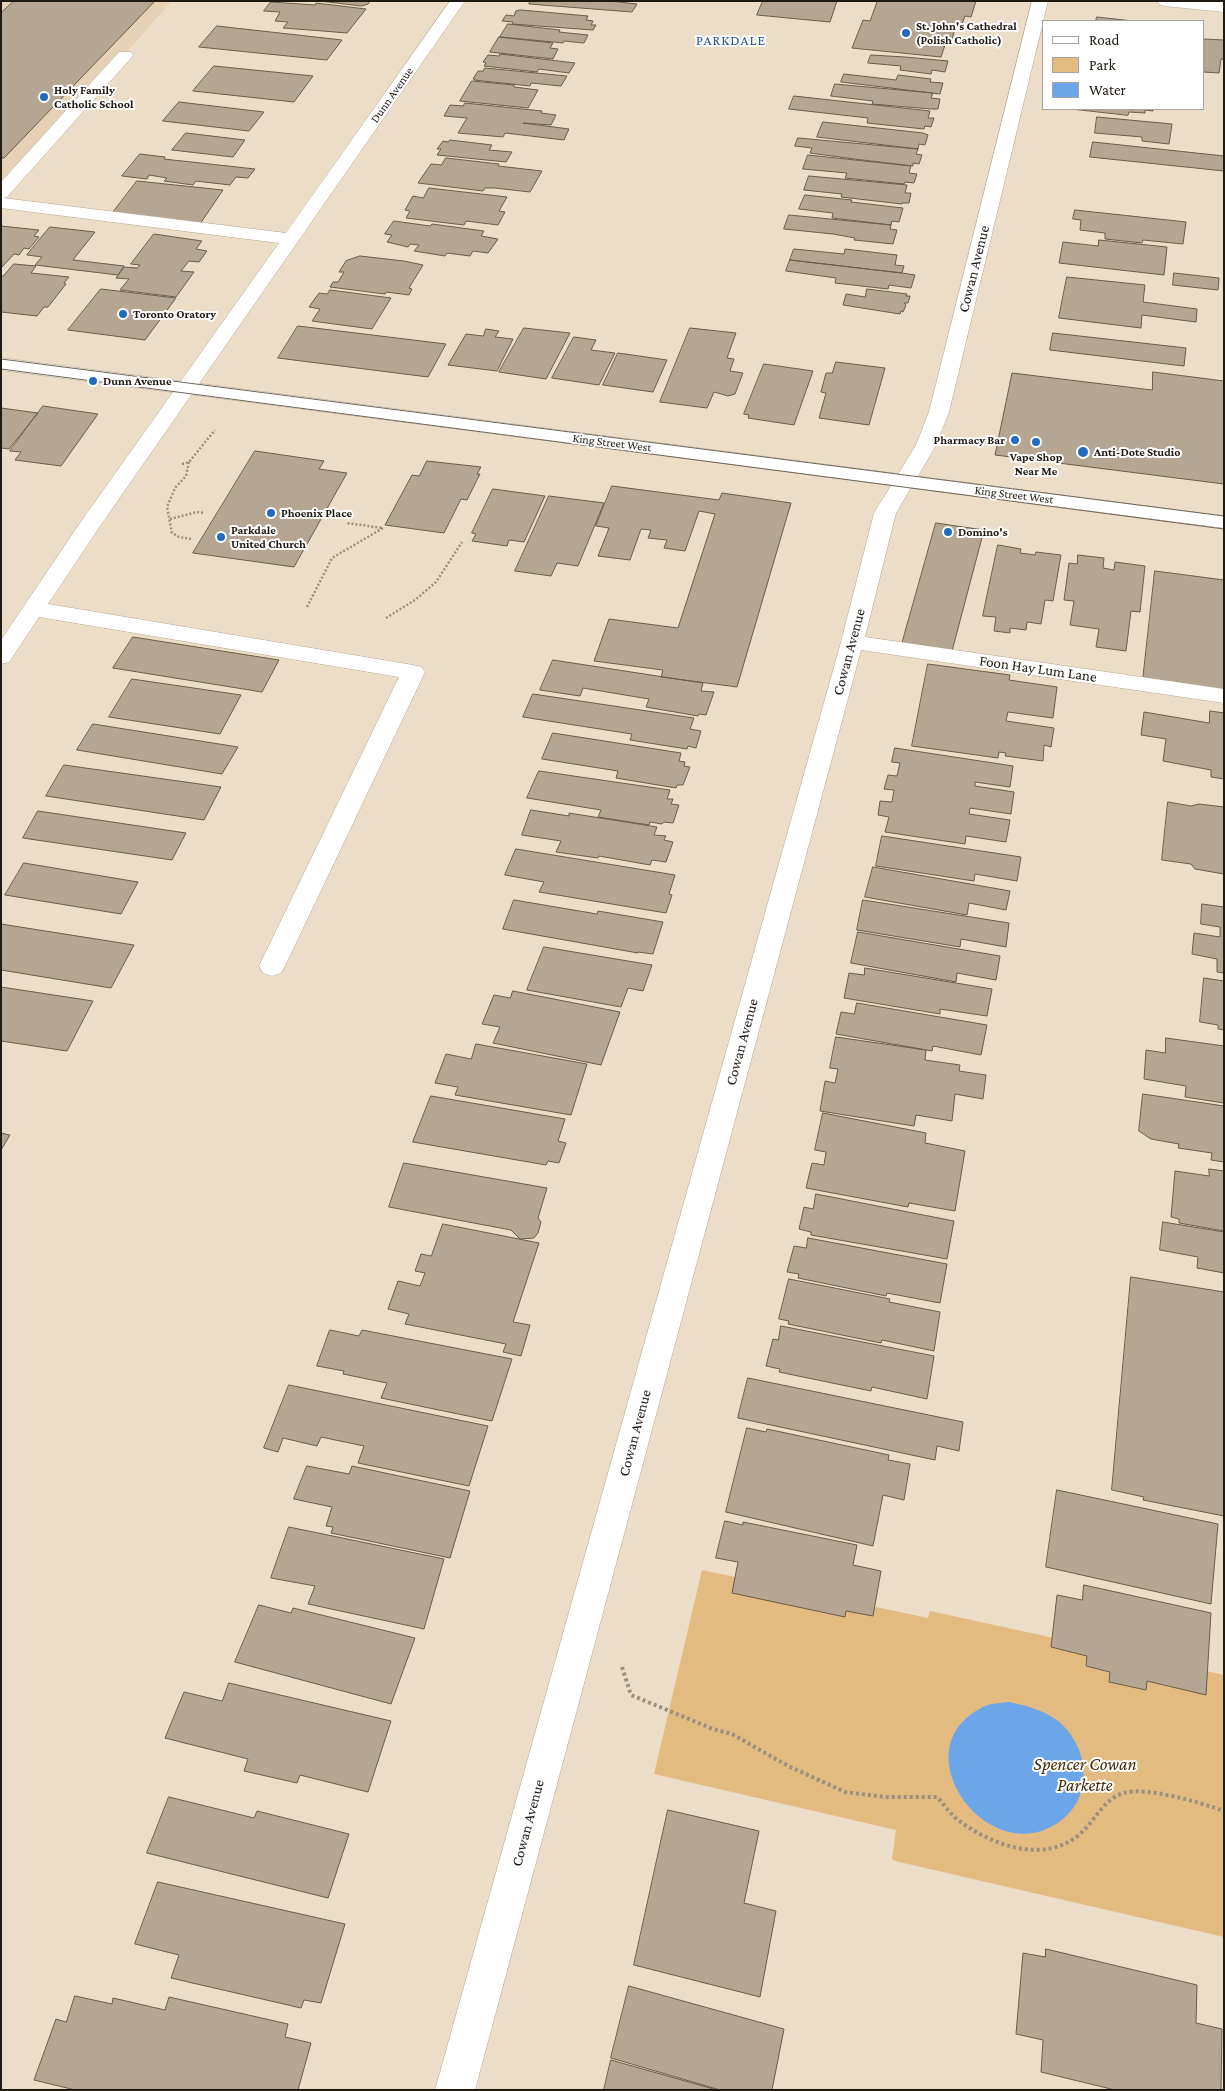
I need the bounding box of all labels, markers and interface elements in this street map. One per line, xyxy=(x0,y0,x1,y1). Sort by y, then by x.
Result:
place label: St. John's Cathedral (Polish Catholic) xyxy=(916,19,1017,47)
legend xyxy=(1042,20,1205,110)
marker: St. John's Cathedral (Polish Catholic) xyxy=(900,27,912,39)
text: Road xyxy=(1089,32,1119,48)
district label: PARKDALE xyxy=(695,33,767,49)
text: Park xyxy=(1089,57,1116,73)
street label: Dunn Avenue xyxy=(368,64,416,126)
text: Water xyxy=(1089,82,1126,98)
place label: Holy Family Catholic School xyxy=(54,83,133,111)
marker: Holy Family Catholic School xyxy=(38,91,50,103)
street label: Cowan Avenue xyxy=(954,224,994,314)
place label: Toronto Oratory xyxy=(133,307,216,321)
marker: Toronto Oratory xyxy=(117,308,129,320)
place label: Dunn Avenue xyxy=(103,374,172,388)
marker: Dunn Avenue xyxy=(87,375,99,387)
street label: King Street West xyxy=(572,431,652,455)
place label: Pharmacy Bar xyxy=(934,433,1005,447)
marker: Pharmacy Bar xyxy=(1009,434,1021,446)
marker: Vape Shop Near Me xyxy=(1030,436,1042,448)
marker: Anti-Dote Studio xyxy=(1076,445,1090,459)
place label: Anti-Dote Studio xyxy=(1094,445,1180,459)
place label: Vape Shop Near Me xyxy=(1010,450,1062,478)
street label: King Street West xyxy=(974,483,1054,507)
place label: Phoenix Place xyxy=(281,506,352,520)
marker: Phoenix Place xyxy=(265,507,277,519)
place label: Parkdale United Church xyxy=(231,523,306,551)
place label: Domino's xyxy=(958,525,1008,539)
marker: Domino's xyxy=(942,526,954,538)
marker: Parkdale United Church xyxy=(215,531,227,543)
street label: Cowan Avenue xyxy=(829,607,869,697)
street label: Foon Hay Lum Lane xyxy=(978,652,1098,686)
street label: Cowan Avenue xyxy=(722,997,762,1087)
street label: Cowan Avenue xyxy=(615,1388,655,1478)
park label: Spencer Cowan Parkette xyxy=(1034,1753,1136,1796)
street label: Cowan Avenue xyxy=(508,1778,548,1868)

